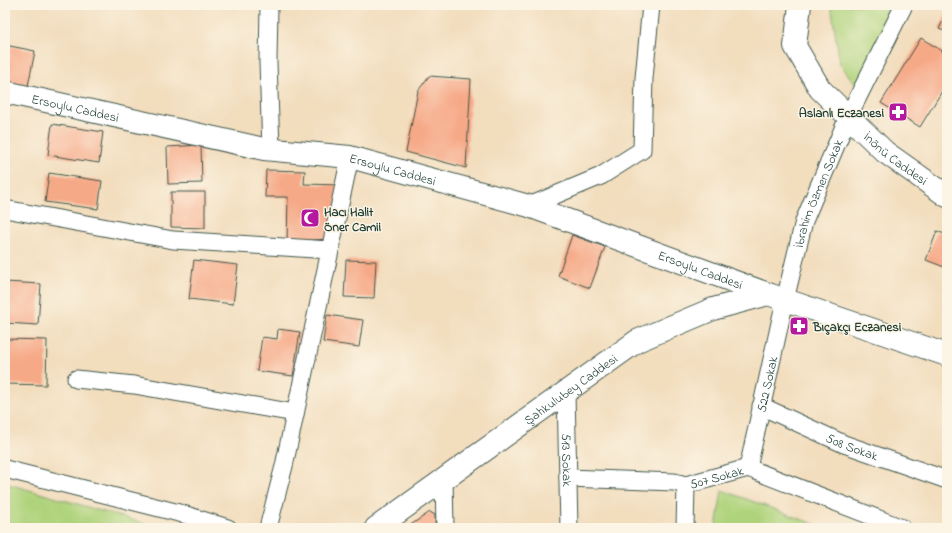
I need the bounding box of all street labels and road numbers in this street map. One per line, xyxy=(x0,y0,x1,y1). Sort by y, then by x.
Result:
street label: Ersoylu Caddesi xyxy=(30,90,120,128)
street label: İnönü Caddesi xyxy=(859,128,931,190)
street label: İbrahim Özmen Sokak xyxy=(790,136,849,250)
street label: Ersoylu Caddesi xyxy=(347,149,438,191)
street label: Ersoylu Caddesi xyxy=(655,246,745,295)
street label: Şahkulubey Caddesi xyxy=(520,350,622,430)
street label: 522 Sokak xyxy=(753,354,783,414)
street label: 508 Sokak xyxy=(823,429,881,466)
street label: 513 Sokak xyxy=(556,433,576,487)
street label: 507 Sokak xyxy=(688,462,746,495)

